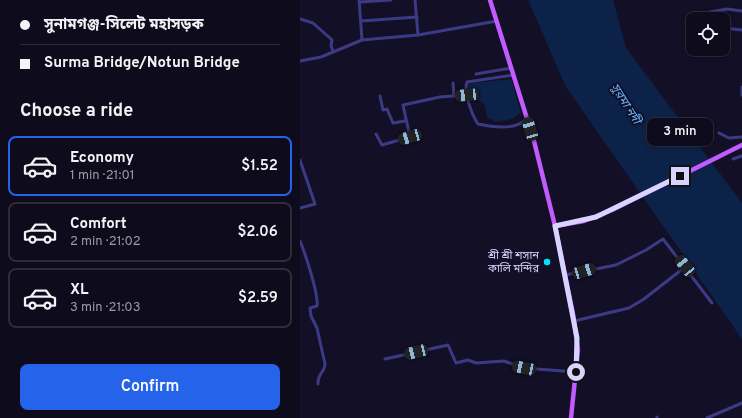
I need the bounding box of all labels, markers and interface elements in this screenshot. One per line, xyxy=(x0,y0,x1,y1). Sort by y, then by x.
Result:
map controls xyxy=(686,12,730,56)
button: locate xyxy=(686,12,730,56)
text: সুনামগঞ্জ-সিলেট মহাসড়ক xyxy=(44,16,204,35)
text: Surma Bridge/Notun Bridge xyxy=(44,54,240,73)
water label: সুরমা নদী xyxy=(606,81,645,130)
car xyxy=(455,88,479,102)
text: Choose a ride xyxy=(20,100,133,123)
car xyxy=(521,116,539,142)
callout: 3 min xyxy=(647,118,713,146)
text: 3 min xyxy=(663,124,697,140)
car xyxy=(397,128,423,146)
icon: car xyxy=(22,148,58,184)
text: Economy xyxy=(70,149,134,168)
text: $1.52 xyxy=(241,157,278,176)
route end xyxy=(671,167,689,185)
text: 1 min · 21:01 xyxy=(70,168,135,184)
icon: car xyxy=(22,214,58,250)
text: Comfort xyxy=(70,215,127,234)
text: $2.06 xyxy=(237,223,278,242)
text: 2 min · 21:02 xyxy=(70,234,141,250)
place label: শ্রী শ্রী শসান কালি মন্দির xyxy=(487,249,539,276)
car xyxy=(673,253,697,279)
marker: শ্রী শ্রী শসান কালি মন্দির xyxy=(542,257,552,267)
car xyxy=(571,262,597,280)
icon: car xyxy=(22,280,58,316)
text: XL xyxy=(70,281,88,300)
text: $2.59 xyxy=(238,289,278,308)
text: 3 min · 21:03 xyxy=(70,300,141,316)
car xyxy=(403,343,429,361)
car xyxy=(511,360,537,376)
route start xyxy=(567,363,585,381)
button: Confirm xyxy=(20,364,280,410)

